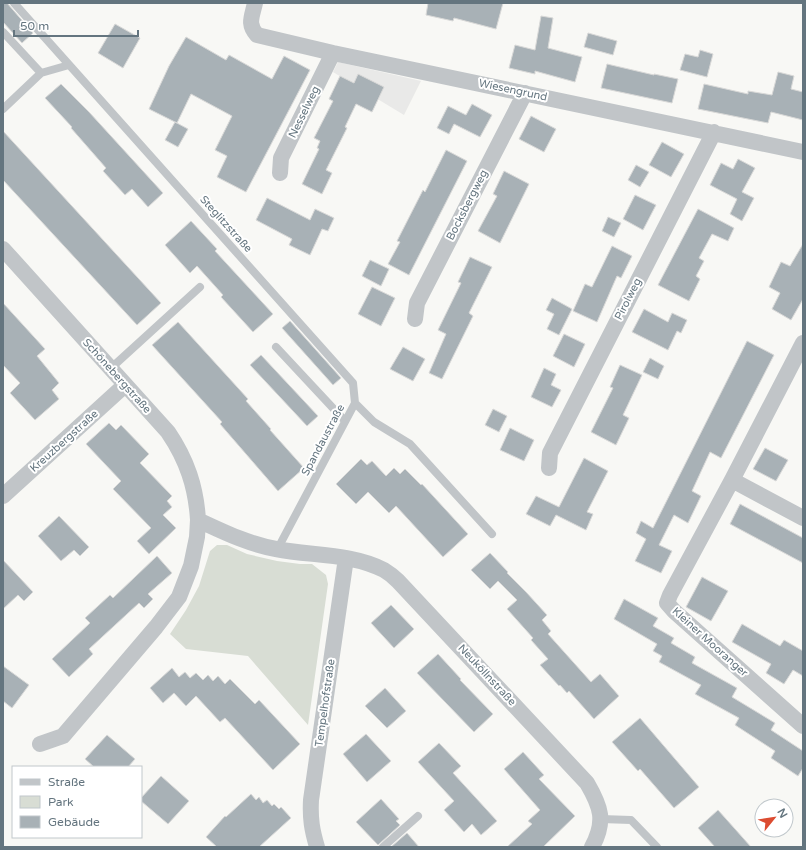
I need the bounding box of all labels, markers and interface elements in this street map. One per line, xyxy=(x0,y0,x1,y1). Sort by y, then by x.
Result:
scale bar xyxy=(14,12,138,38)
text: 50 m xyxy=(20,19,49,33)
street label: Wiesengrund xyxy=(478,76,548,104)
street label: Nesselweg xyxy=(286,84,322,140)
street label: Bocksbergweg xyxy=(444,168,490,242)
street label: Steglitzstraße xyxy=(197,193,255,255)
street label: Pirolweg xyxy=(612,276,644,322)
street label: Schönebergstraße xyxy=(80,336,154,416)
street label: Spandaustraße xyxy=(299,402,347,478)
street label: Kreuzbergstraße xyxy=(27,407,101,475)
street label: Kleiner Mooranger xyxy=(669,605,751,680)
street label: Neuköllnstraße xyxy=(455,642,519,708)
street label: Tempelhofstraße xyxy=(312,658,338,748)
legend xyxy=(12,766,142,838)
text: Straße xyxy=(48,775,85,789)
text: Park xyxy=(48,795,74,809)
north arrow xyxy=(754,798,794,838)
text: N xyxy=(774,806,790,820)
text: Gebäude xyxy=(48,815,100,829)

